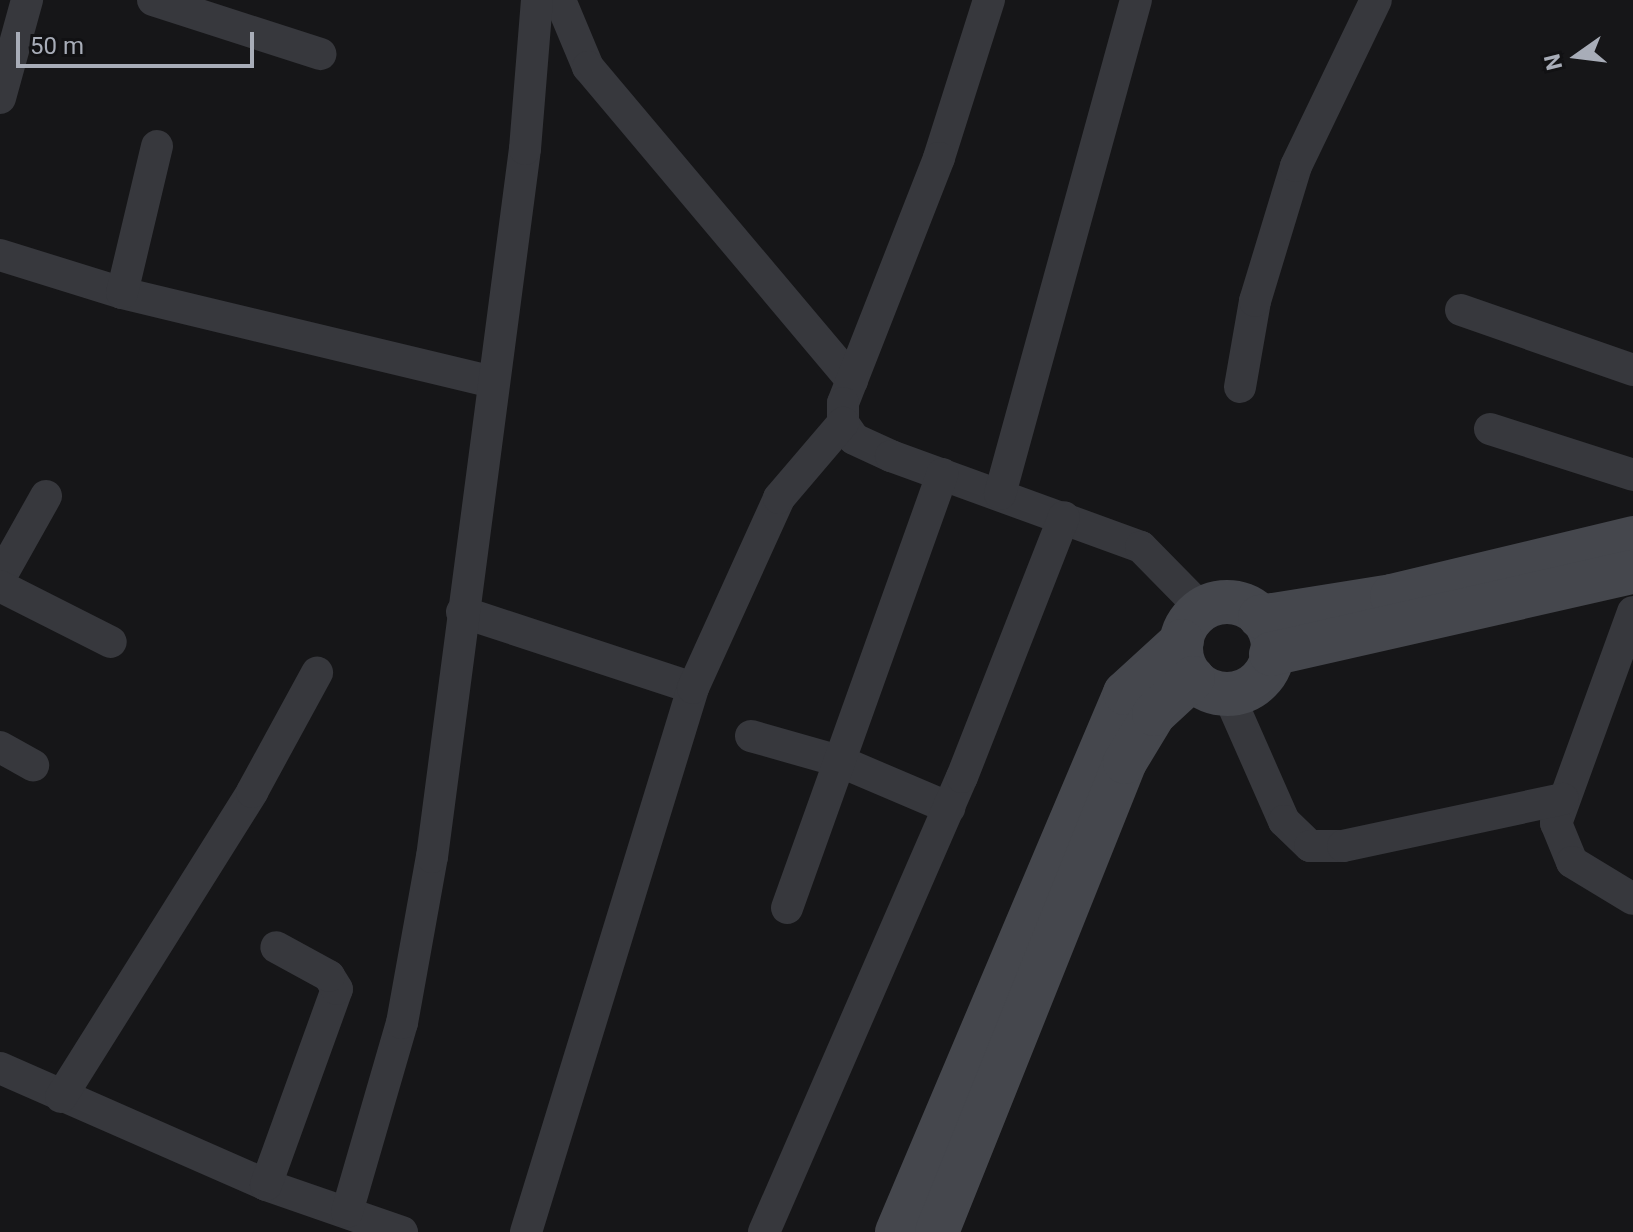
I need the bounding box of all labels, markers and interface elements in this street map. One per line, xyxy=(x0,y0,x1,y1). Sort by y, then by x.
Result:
scale bar xyxy=(20,16,258,66)
north arrow xyxy=(1537,16,1617,96)
text: 50 m xyxy=(30,32,84,60)
text: N xyxy=(1539,51,1567,72)

